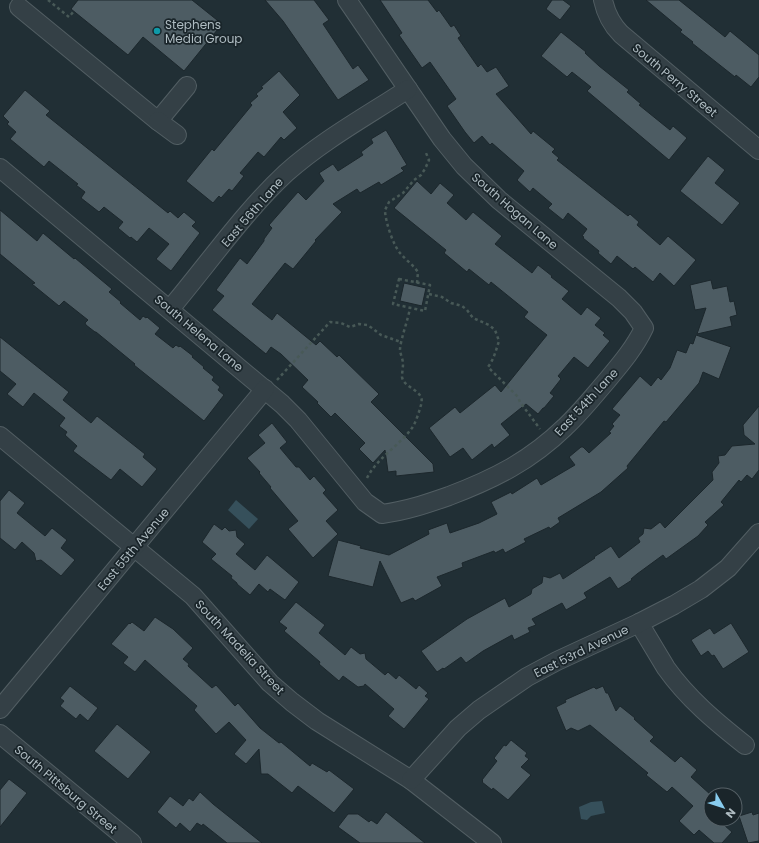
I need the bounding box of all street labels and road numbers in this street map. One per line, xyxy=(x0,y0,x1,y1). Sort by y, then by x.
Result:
street label: South Perry Street xyxy=(629,39,721,121)
street label: South Hogan Lane xyxy=(468,169,562,253)
street label: East 56th Lane xyxy=(217,174,287,250)
street label: South Helena Lane xyxy=(151,291,247,375)
street label: East 54th Lane xyxy=(550,364,622,440)
street label: East 55th Avenue xyxy=(93,504,173,594)
street label: South Madelia Street xyxy=(191,596,289,698)
street label: East 53rd Avenue xyxy=(531,621,631,681)
street label: South Pittsburg Street xyxy=(11,741,121,837)

